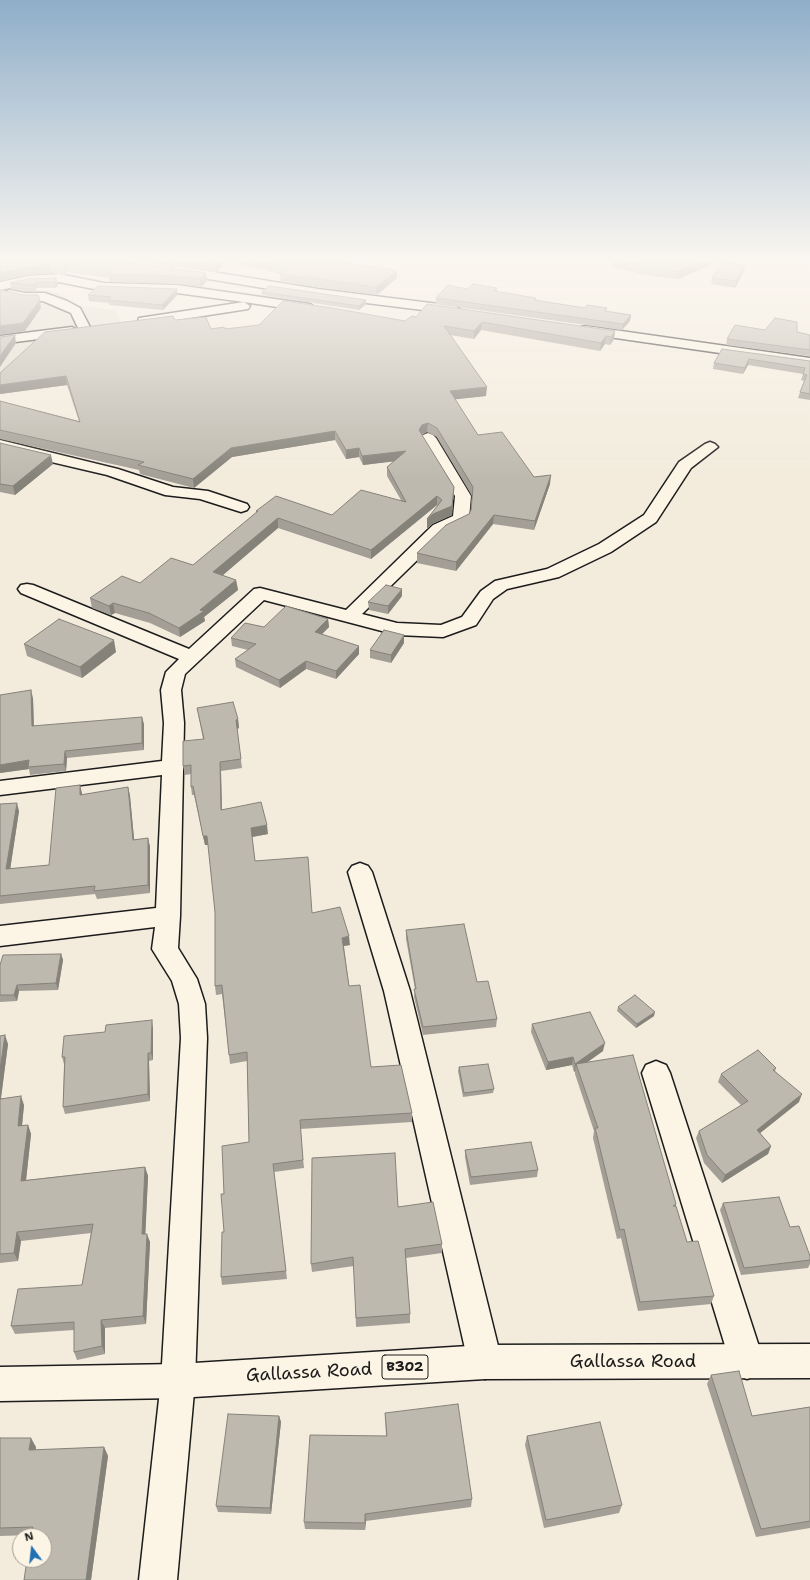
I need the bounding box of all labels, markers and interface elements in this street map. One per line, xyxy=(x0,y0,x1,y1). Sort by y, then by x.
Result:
street label: Gallassa Road xyxy=(570,1351,696,1373)
road number: B302 xyxy=(382,1355,428,1379)
street label: Gallassa Road xyxy=(245,1359,373,1387)
north arrow xyxy=(12,1528,52,1568)
text: N xyxy=(23,1529,35,1545)

